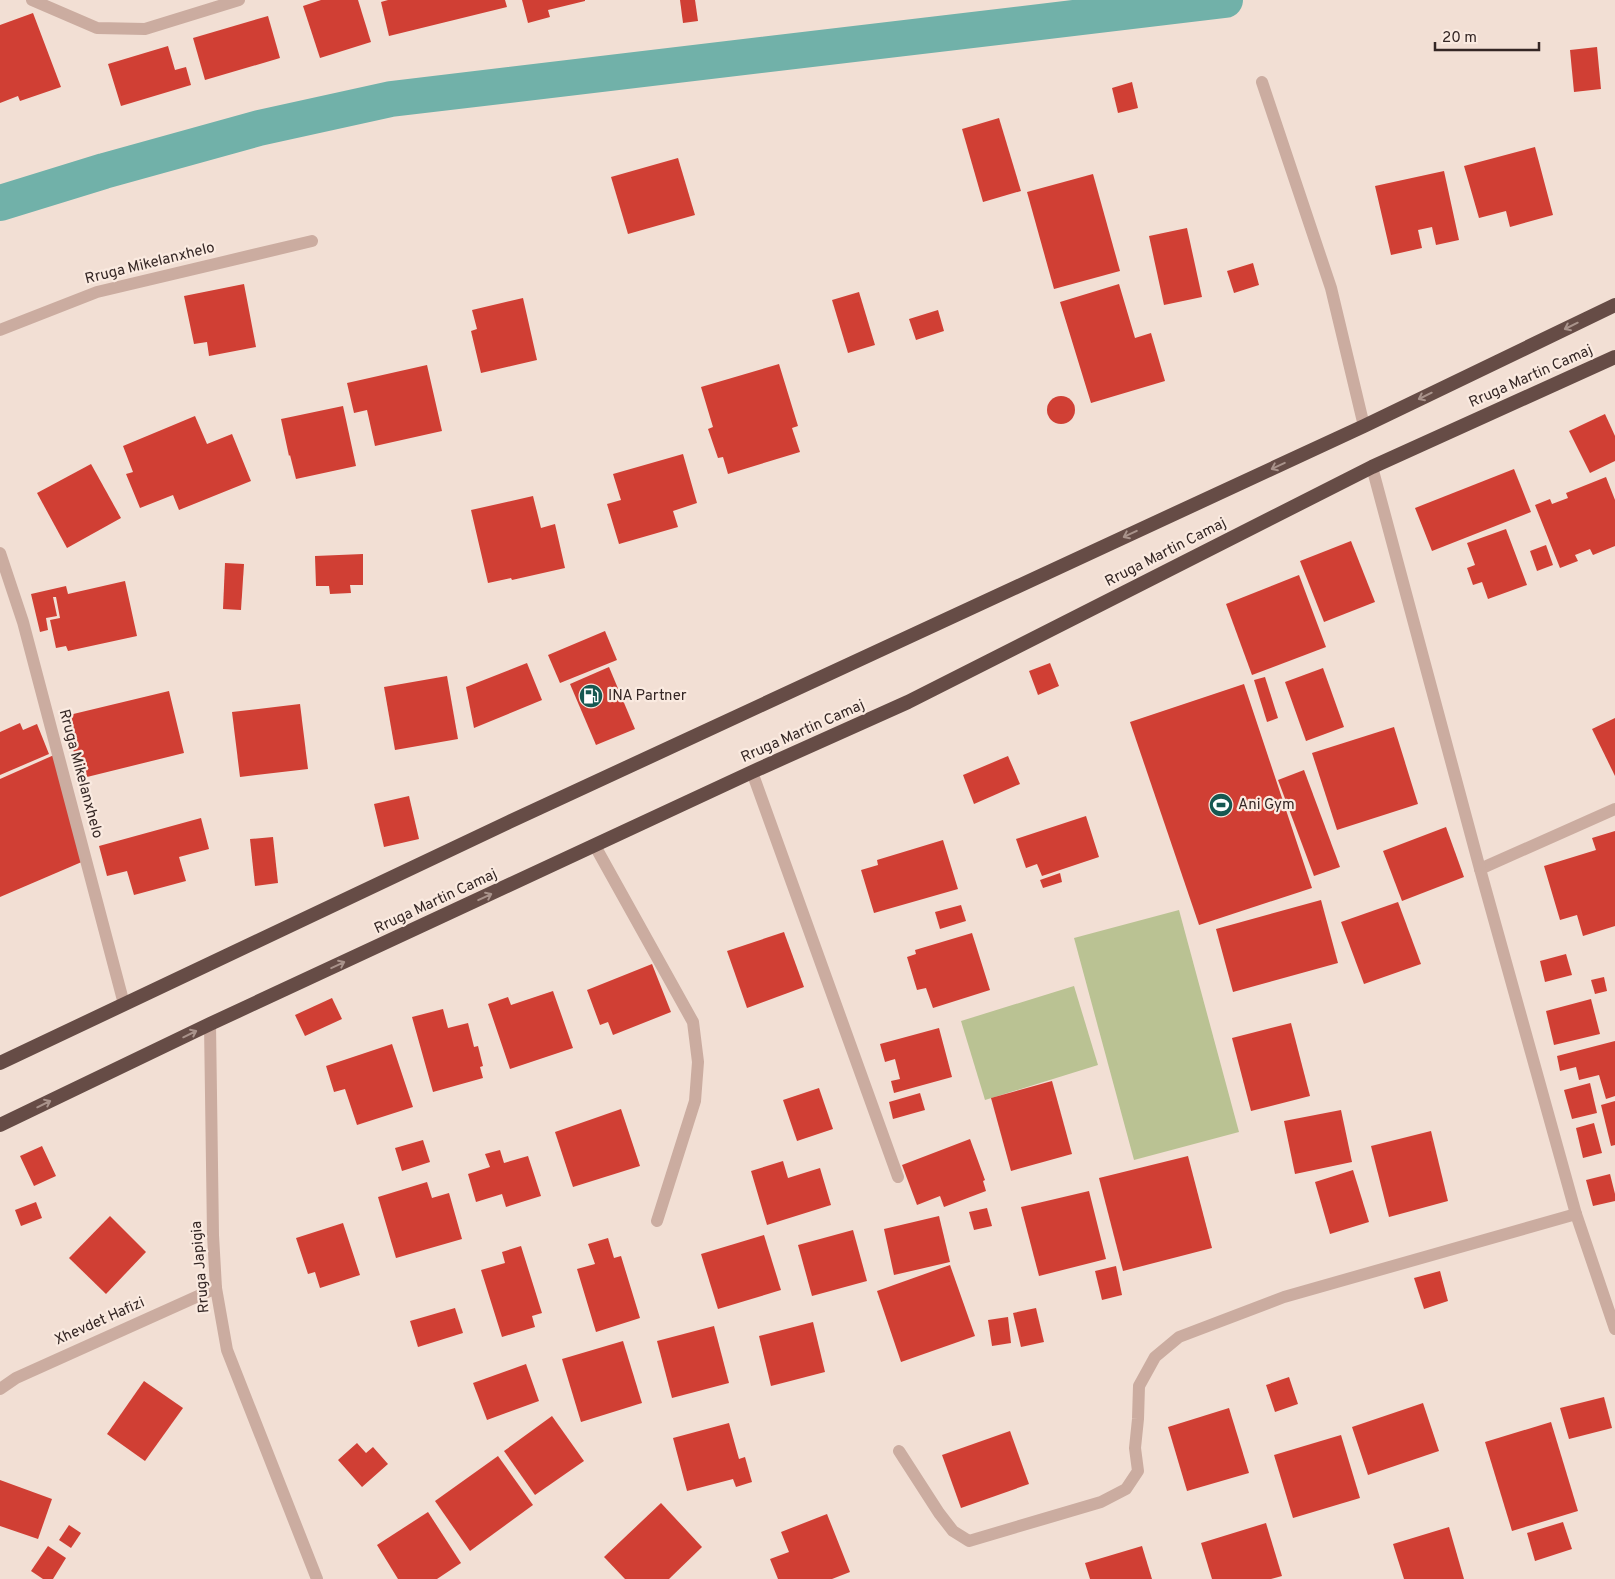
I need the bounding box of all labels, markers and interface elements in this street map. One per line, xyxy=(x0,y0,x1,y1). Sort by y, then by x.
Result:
scale bar xyxy=(1435,20,1539,52)
text: 20 m xyxy=(1442,29,1477,48)
street label: Rruga Mikelanxhelo xyxy=(83,239,217,289)
one-way arrow xyxy=(1564,322,1579,331)
street label: Rruga Martin Camaj xyxy=(1466,341,1596,413)
one-way arrow xyxy=(1418,392,1433,402)
one-way arrow xyxy=(1271,461,1286,471)
street label: Rruga Martin Camaj xyxy=(1102,514,1230,592)
one-way arrow xyxy=(1123,530,1138,540)
fuel station icon: INA Partner xyxy=(578,683,604,709)
place label: INA Partner xyxy=(608,687,687,706)
street label: Rruga Martin Camaj xyxy=(738,696,868,768)
street label: Rruga Mikelanxhelo xyxy=(54,707,106,841)
sports icon: Ani Gym xyxy=(1208,792,1234,818)
place label: Ani Gym xyxy=(1238,796,1295,815)
street label: Rruga Martin Camaj xyxy=(371,865,501,939)
one-way arrow xyxy=(477,891,492,901)
one-way arrow xyxy=(330,960,345,969)
one-way arrow xyxy=(183,1029,198,1039)
one-way arrow xyxy=(36,1099,51,1108)
street label: Rruga Japigia xyxy=(187,1220,215,1314)
street label: Xhevdet Hafizi xyxy=(52,1294,148,1350)

